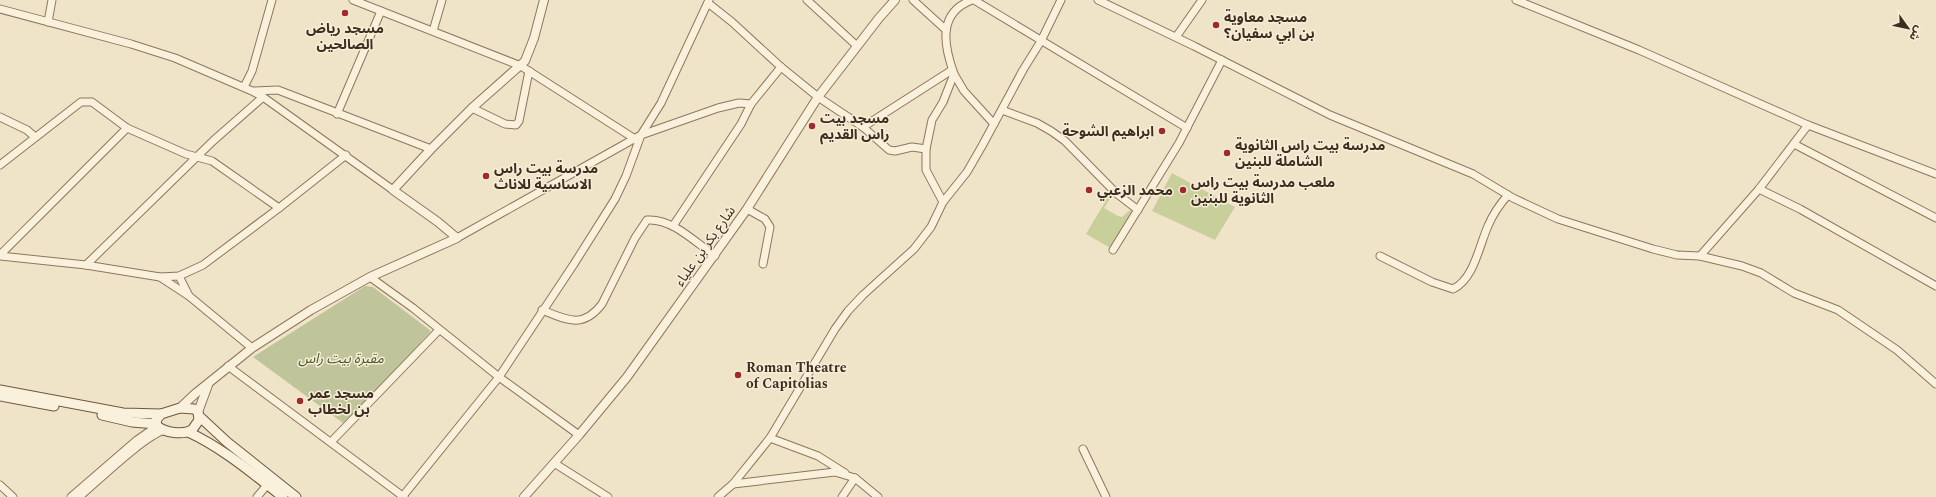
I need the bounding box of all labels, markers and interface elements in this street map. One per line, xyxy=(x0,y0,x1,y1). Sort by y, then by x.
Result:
place label: مسجد معاوية بن ابي سفيان؟ xyxy=(1224,7,1315,44)
marker: مسجد رياض الصالحين xyxy=(340,8,350,18)
north arrow xyxy=(1888,8,1928,48)
place label: مسجد رياض الصالحين xyxy=(306,18,384,55)
marker: مسجد معاوية بن ابي سفيان؟ xyxy=(1211,20,1221,30)
text: ش xyxy=(1905,22,1927,44)
place label: مسجد بيت راس القديم xyxy=(820,108,890,145)
marker: مسجد بيت راس القديم xyxy=(807,121,817,131)
place label: ابراهيم الشوحة xyxy=(1062,121,1154,142)
marker: ابراهيم الشوحة xyxy=(1157,126,1167,136)
place label: مدرسة بيت راس الثانوية الشاملة للبنين xyxy=(1235,135,1385,172)
marker: مدرسة بيت راس الثانوية الشاملة للبنين xyxy=(1222,148,1232,158)
place label: مدرسة بيت راس الاساسية للاناث xyxy=(494,158,598,195)
marker: مدرسة بيت راس الاساسية للاناث xyxy=(481,171,491,181)
place label: ملعب مدرسة بيت راس الثانوية للبنين xyxy=(1191,172,1335,209)
place label: محمد الزعبي xyxy=(1097,180,1173,201)
marker: محمد الزعبي xyxy=(1084,185,1094,195)
marker: ملعب مدرسة بيت راس الثانوية للبنين xyxy=(1178,185,1188,195)
street label: شارع بكر بن علياء xyxy=(669,201,741,291)
park label: مقبرة بيت راس xyxy=(298,348,385,369)
place label: Roman Theatre of Capitolias xyxy=(746,357,847,394)
marker: Roman Theatre of Capitolias xyxy=(733,370,743,380)
place label: مسجد عمر بن لخطاب xyxy=(307,383,374,420)
marker: مسجد عمر بن لخطاب xyxy=(295,396,305,406)

